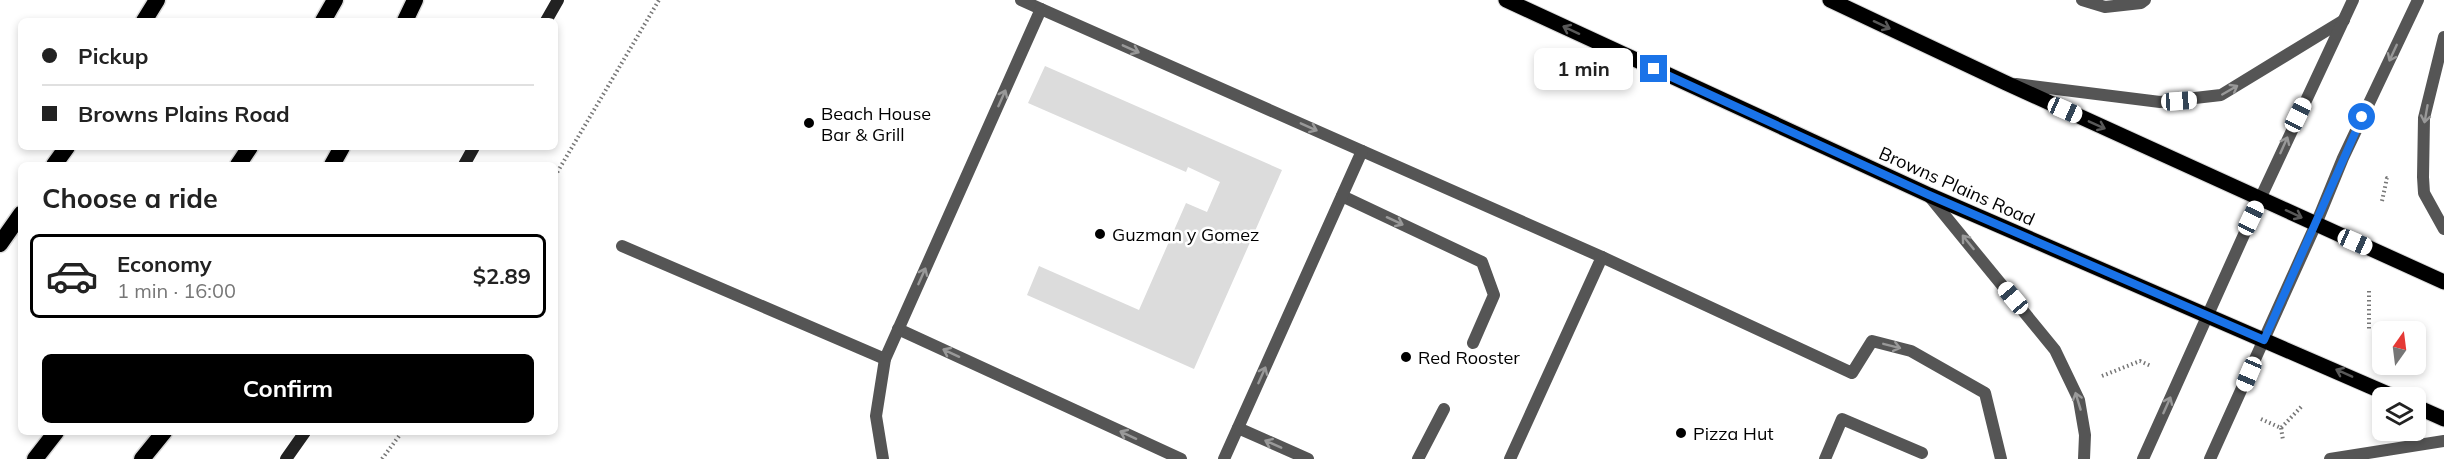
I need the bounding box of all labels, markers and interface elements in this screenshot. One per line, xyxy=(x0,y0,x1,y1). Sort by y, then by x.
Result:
one-way arrow xyxy=(1873,19,1891,31)
one-way arrow xyxy=(1562,24,1580,36)
text: Pickup xyxy=(78,42,148,70)
one-way arrow xyxy=(1121,43,1139,55)
one-way arrow xyxy=(2387,43,2399,61)
callout: 1 min xyxy=(1534,48,1633,90)
route end xyxy=(1640,55,1667,82)
text: 1 min xyxy=(1557,56,1610,81)
one-way arrow xyxy=(2221,84,2238,96)
one-way arrow xyxy=(997,89,1008,107)
car xyxy=(2160,91,2198,111)
car xyxy=(2045,94,2085,126)
car xyxy=(2282,95,2314,135)
text: Browns Plains Road xyxy=(78,100,290,128)
place label: Beach House Bar & Grill xyxy=(821,102,931,146)
route start xyxy=(2348,103,2375,130)
one-way arrow xyxy=(2420,104,2431,124)
marker: Beach House Bar & Grill xyxy=(802,116,816,130)
one-way arrow xyxy=(2088,119,2106,131)
one-way arrow xyxy=(1300,122,1318,133)
one-way arrow xyxy=(2279,137,2290,155)
street label: Browns Plains Road xyxy=(1876,141,2038,231)
text: Choose a ride xyxy=(42,181,218,215)
car xyxy=(2235,198,2267,238)
one-way arrow xyxy=(2285,210,2303,221)
one-way arrow xyxy=(1386,216,1404,228)
place label: Guzman y Gomez xyxy=(1112,223,1259,246)
car xyxy=(2335,226,2375,258)
marker: Guzman y Gomez xyxy=(1093,227,1107,241)
one-way arrow xyxy=(1961,235,1974,251)
icon: car xyxy=(45,249,99,303)
text: Economy xyxy=(117,250,212,278)
text: $2.89 xyxy=(473,262,531,290)
one-way arrow xyxy=(917,267,928,286)
text: 1 min · 16:00 xyxy=(117,278,236,303)
car xyxy=(1995,278,2031,318)
north arrow xyxy=(2372,321,2426,375)
map controls xyxy=(2372,321,2426,441)
one-way arrow xyxy=(1883,341,1902,352)
place label: Red Rooster xyxy=(1418,346,1520,369)
one-way arrow xyxy=(942,347,960,359)
marker: Red Rooster xyxy=(1399,350,1413,364)
button: Confirm xyxy=(42,354,534,423)
car xyxy=(2234,354,2264,394)
one-way arrow xyxy=(1257,366,1268,384)
one-way arrow xyxy=(2336,367,2354,379)
button: layers xyxy=(2372,387,2426,441)
one-way arrow xyxy=(2072,392,2083,411)
one-way arrow xyxy=(2161,397,2173,415)
place label: Pizza Hut xyxy=(1693,422,1774,445)
marker: Pizza Hut xyxy=(1674,426,1688,440)
one-way arrow xyxy=(1119,428,1137,440)
one-way arrow xyxy=(1264,437,1282,449)

